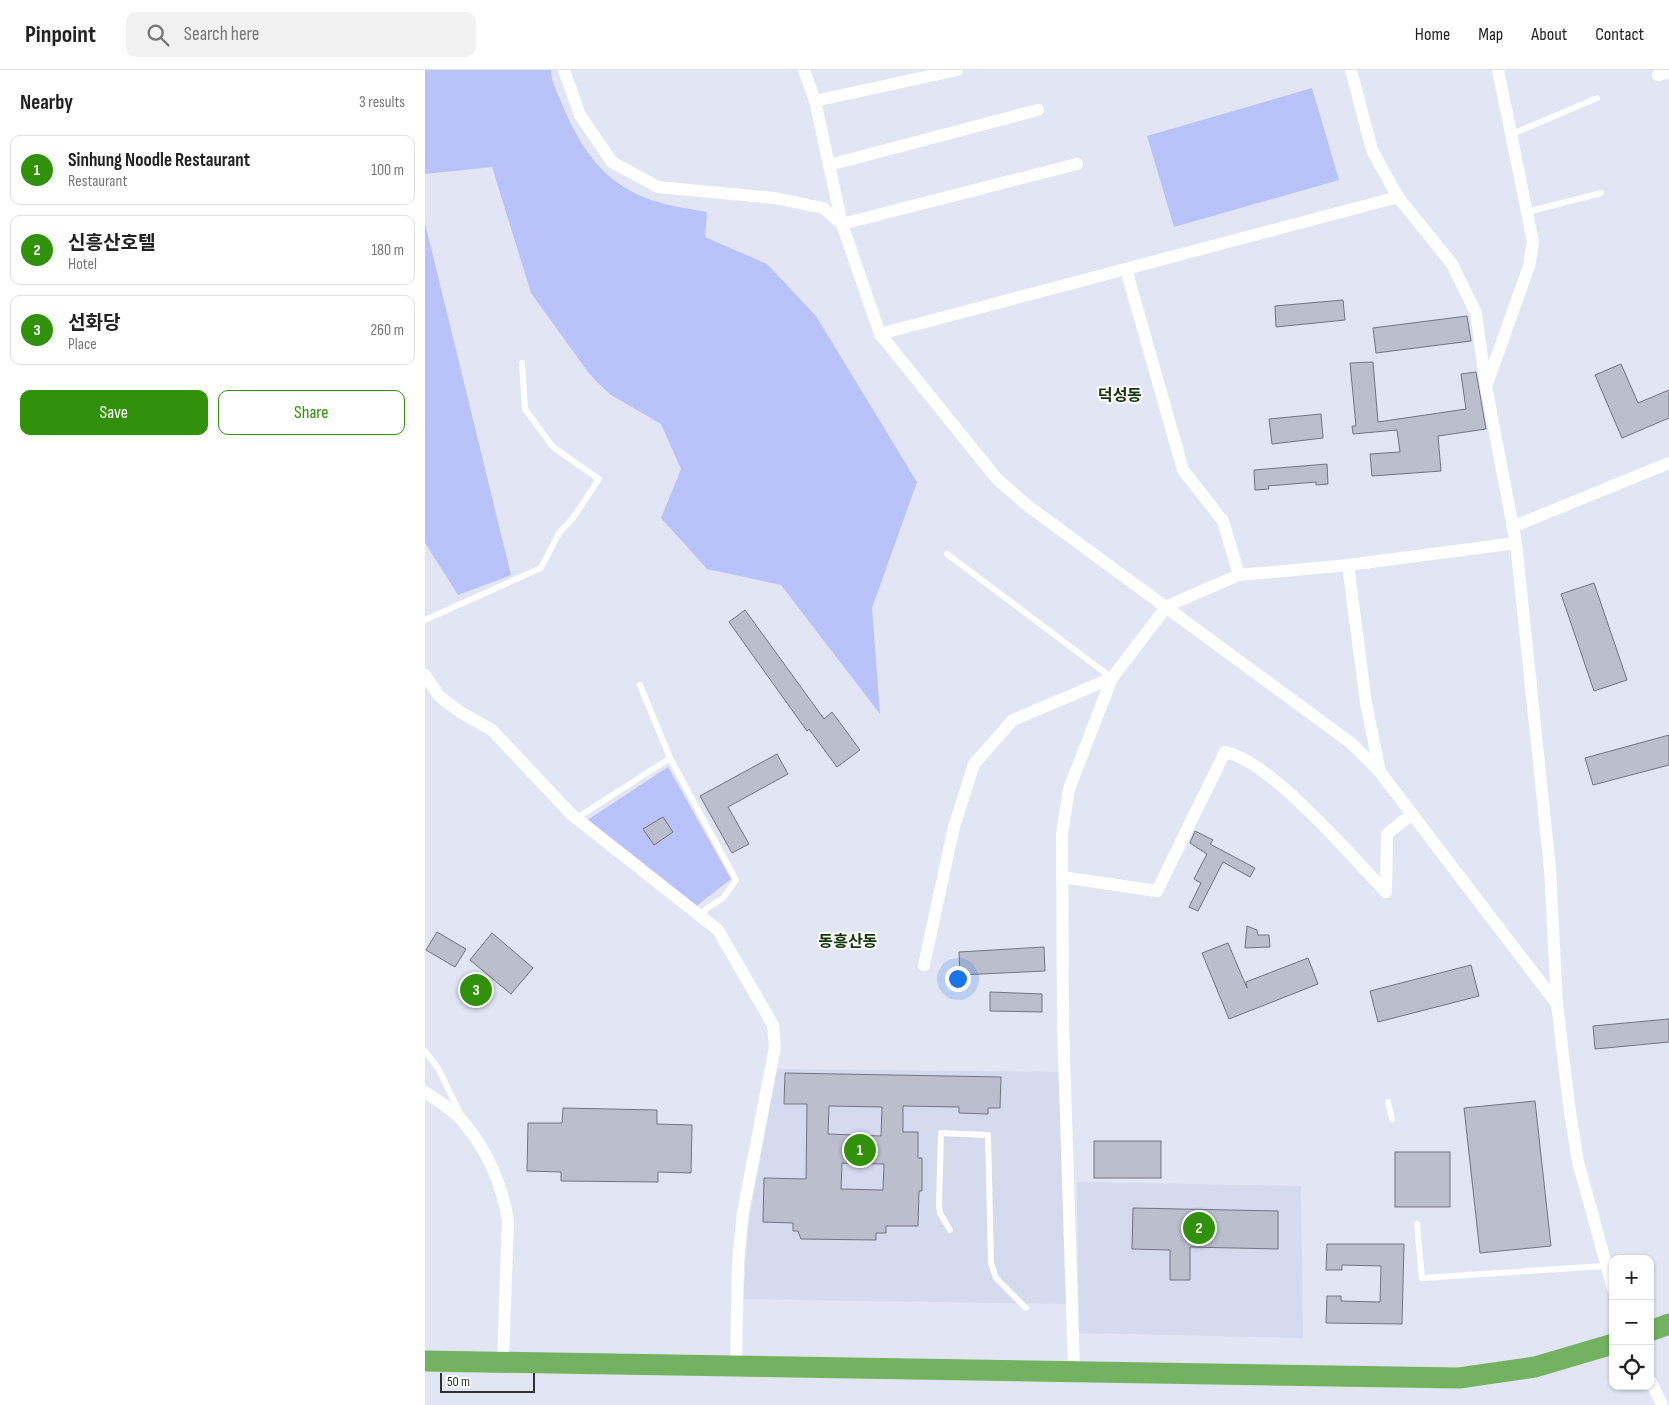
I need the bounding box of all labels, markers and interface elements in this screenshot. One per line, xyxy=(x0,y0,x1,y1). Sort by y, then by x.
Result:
search box xyxy=(126,12,476,57)
text: Pinpoint xyxy=(25,20,96,49)
icon: search xyxy=(144,21,172,49)
text: Search here xyxy=(184,23,259,46)
text: Home xyxy=(1415,24,1450,45)
text: Map xyxy=(1478,24,1503,45)
text: About xyxy=(1531,24,1567,45)
text: Contact xyxy=(1595,24,1644,45)
text: Nearby xyxy=(20,90,73,115)
text: 3 results xyxy=(359,93,405,112)
text: Sinhung Noodle Restaurant xyxy=(68,149,250,172)
text: 1 xyxy=(34,161,40,180)
text: 100 m xyxy=(371,161,404,180)
text: Restaurant xyxy=(68,172,127,191)
text: 신흥산호텔 xyxy=(68,232,155,255)
text: 2 xyxy=(33,241,41,260)
text: 180 m xyxy=(371,241,404,260)
text: Hotel xyxy=(68,255,97,274)
text: 선화당 xyxy=(68,312,120,335)
text: 3 xyxy=(33,321,41,340)
text: 260 m xyxy=(370,321,404,340)
text: Place xyxy=(68,335,97,354)
district label: 덕성동 xyxy=(1098,387,1142,406)
button: Save xyxy=(20,390,208,435)
button: Share xyxy=(218,390,405,435)
district label: 동흥산동 xyxy=(819,933,877,952)
your location xyxy=(945,966,971,992)
pin: 3 xyxy=(460,971,492,1009)
pin: 1 xyxy=(844,1131,876,1169)
pin: 2 xyxy=(1183,1209,1215,1247)
map controls xyxy=(1609,1255,1654,1390)
button: + xyxy=(1609,1255,1654,1300)
button: − xyxy=(1609,1300,1654,1345)
button: locate xyxy=(1609,1345,1654,1390)
scale bar xyxy=(440,1370,535,1393)
text: 50 m xyxy=(447,1373,470,1390)

